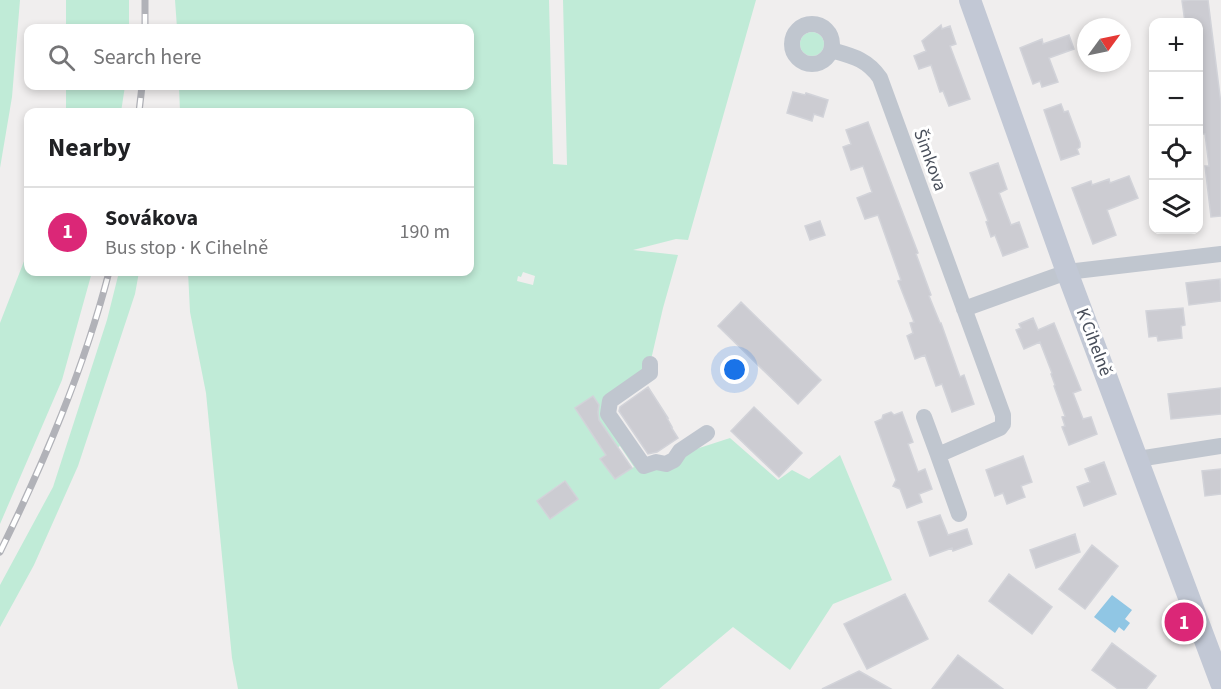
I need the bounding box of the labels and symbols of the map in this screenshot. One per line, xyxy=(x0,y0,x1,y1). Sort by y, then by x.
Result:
north arrow xyxy=(1077,18,1131,72)
street label: Šimkova xyxy=(907,125,953,195)
street label: K Cihelně xyxy=(1070,304,1118,380)
your location xyxy=(720,355,749,384)
pin: 1 xyxy=(1164,600,1204,644)

